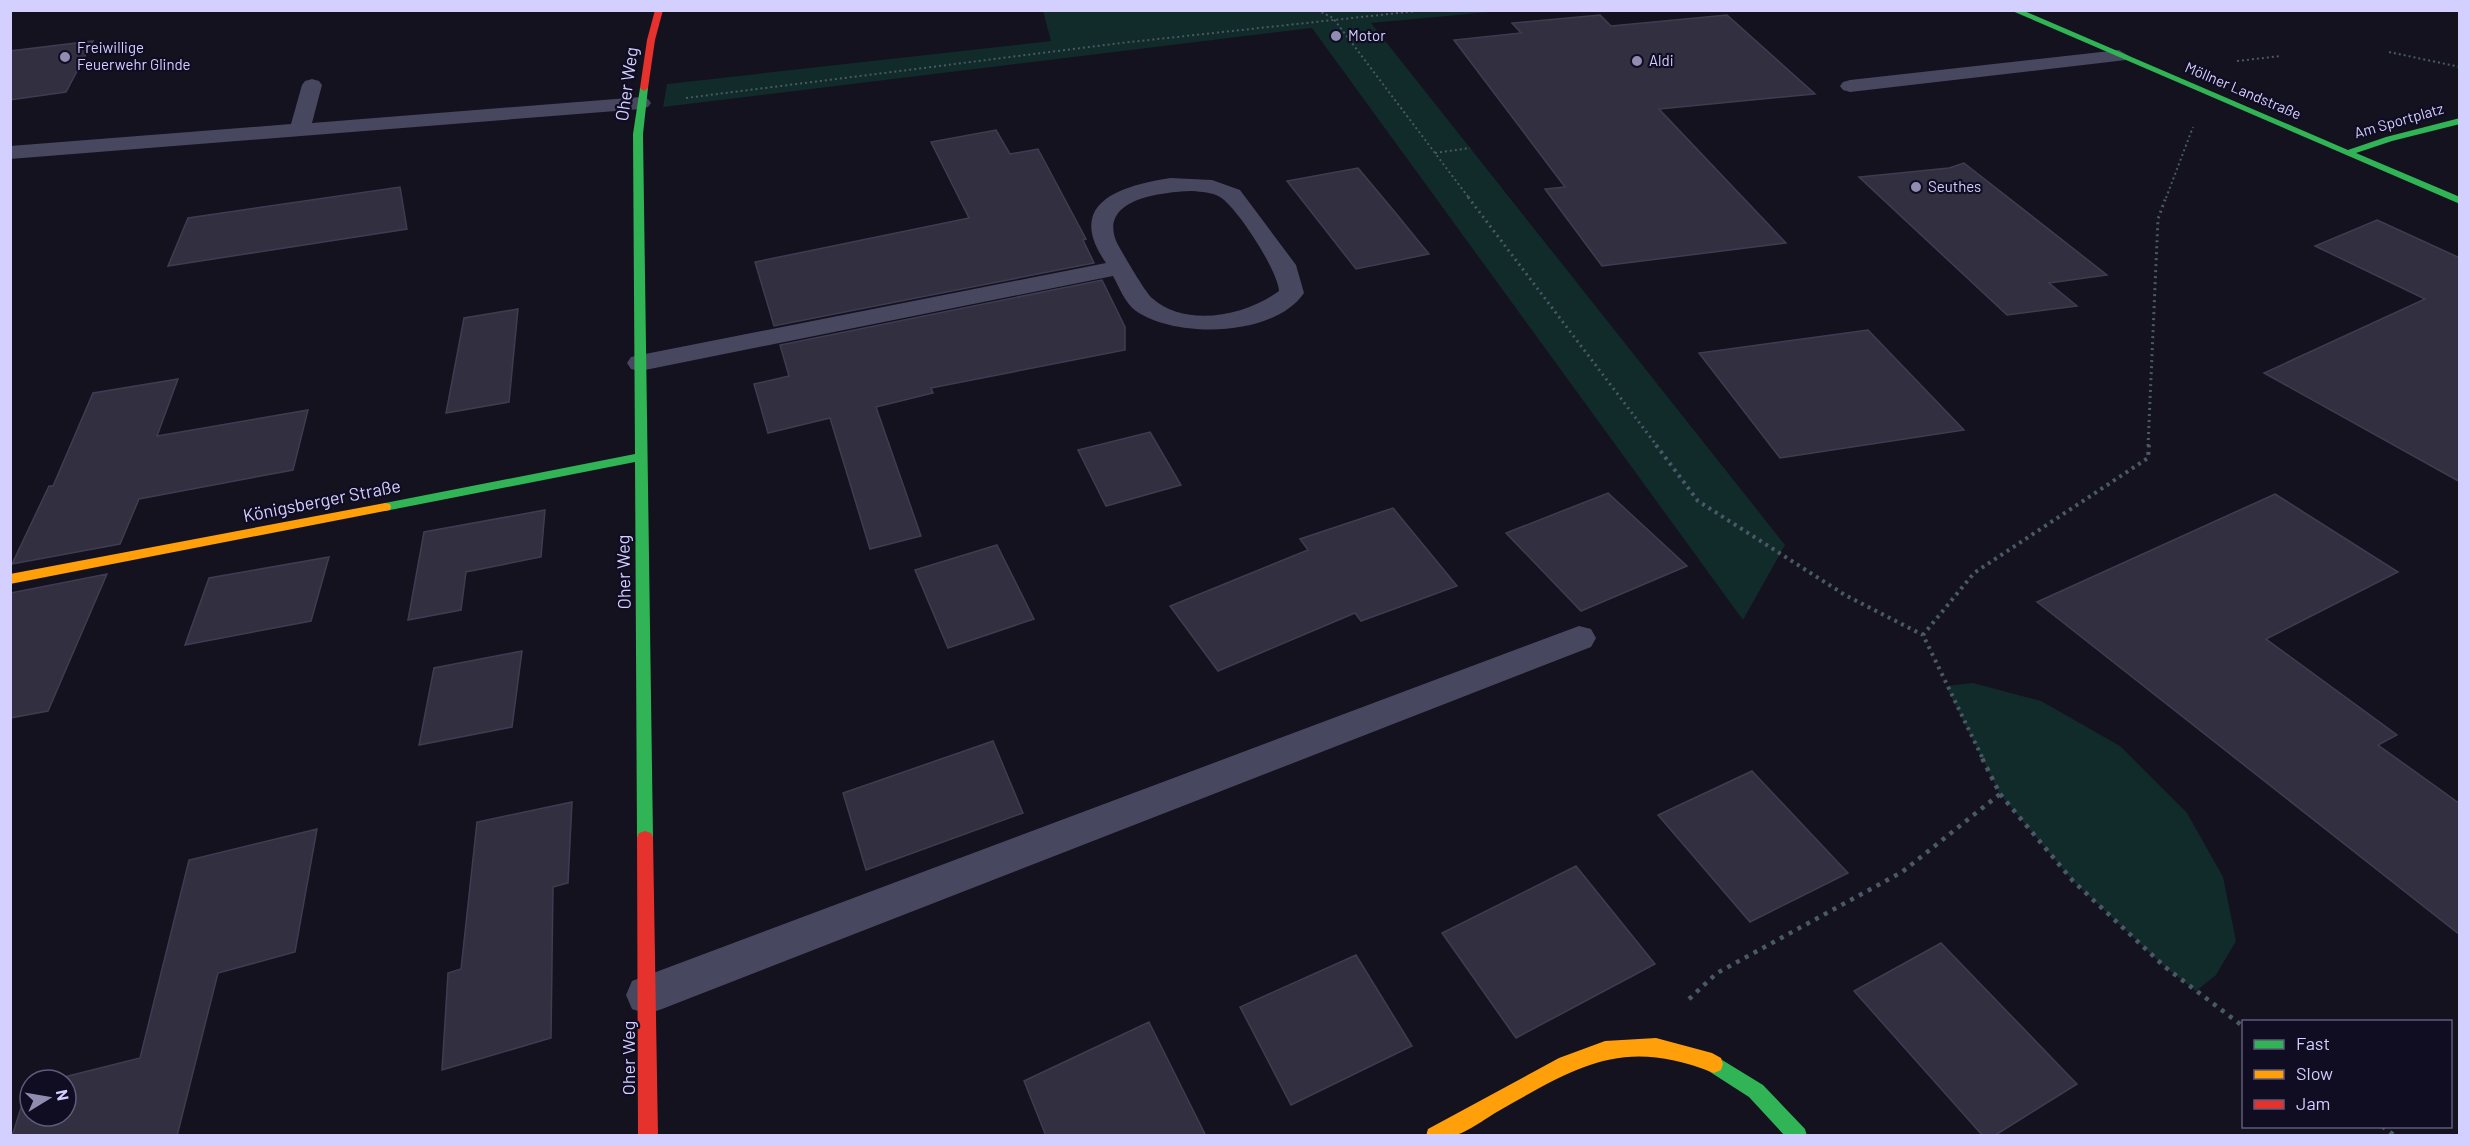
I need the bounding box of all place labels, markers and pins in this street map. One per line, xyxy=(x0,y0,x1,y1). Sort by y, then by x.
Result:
place label: Motor xyxy=(1348,26,1386,44)
marker: Motor xyxy=(1329,29,1343,43)
place label: Freiwillige Feuerwehr Glinde xyxy=(77,38,191,73)
marker: Freiwillige Feuerwehr Glinde xyxy=(58,50,72,64)
place label: Aldi xyxy=(1649,51,1674,69)
marker: Aldi xyxy=(1630,54,1644,68)
place label: Seuthes xyxy=(1928,177,1981,195)
marker: Seuthes xyxy=(1909,180,1923,194)

